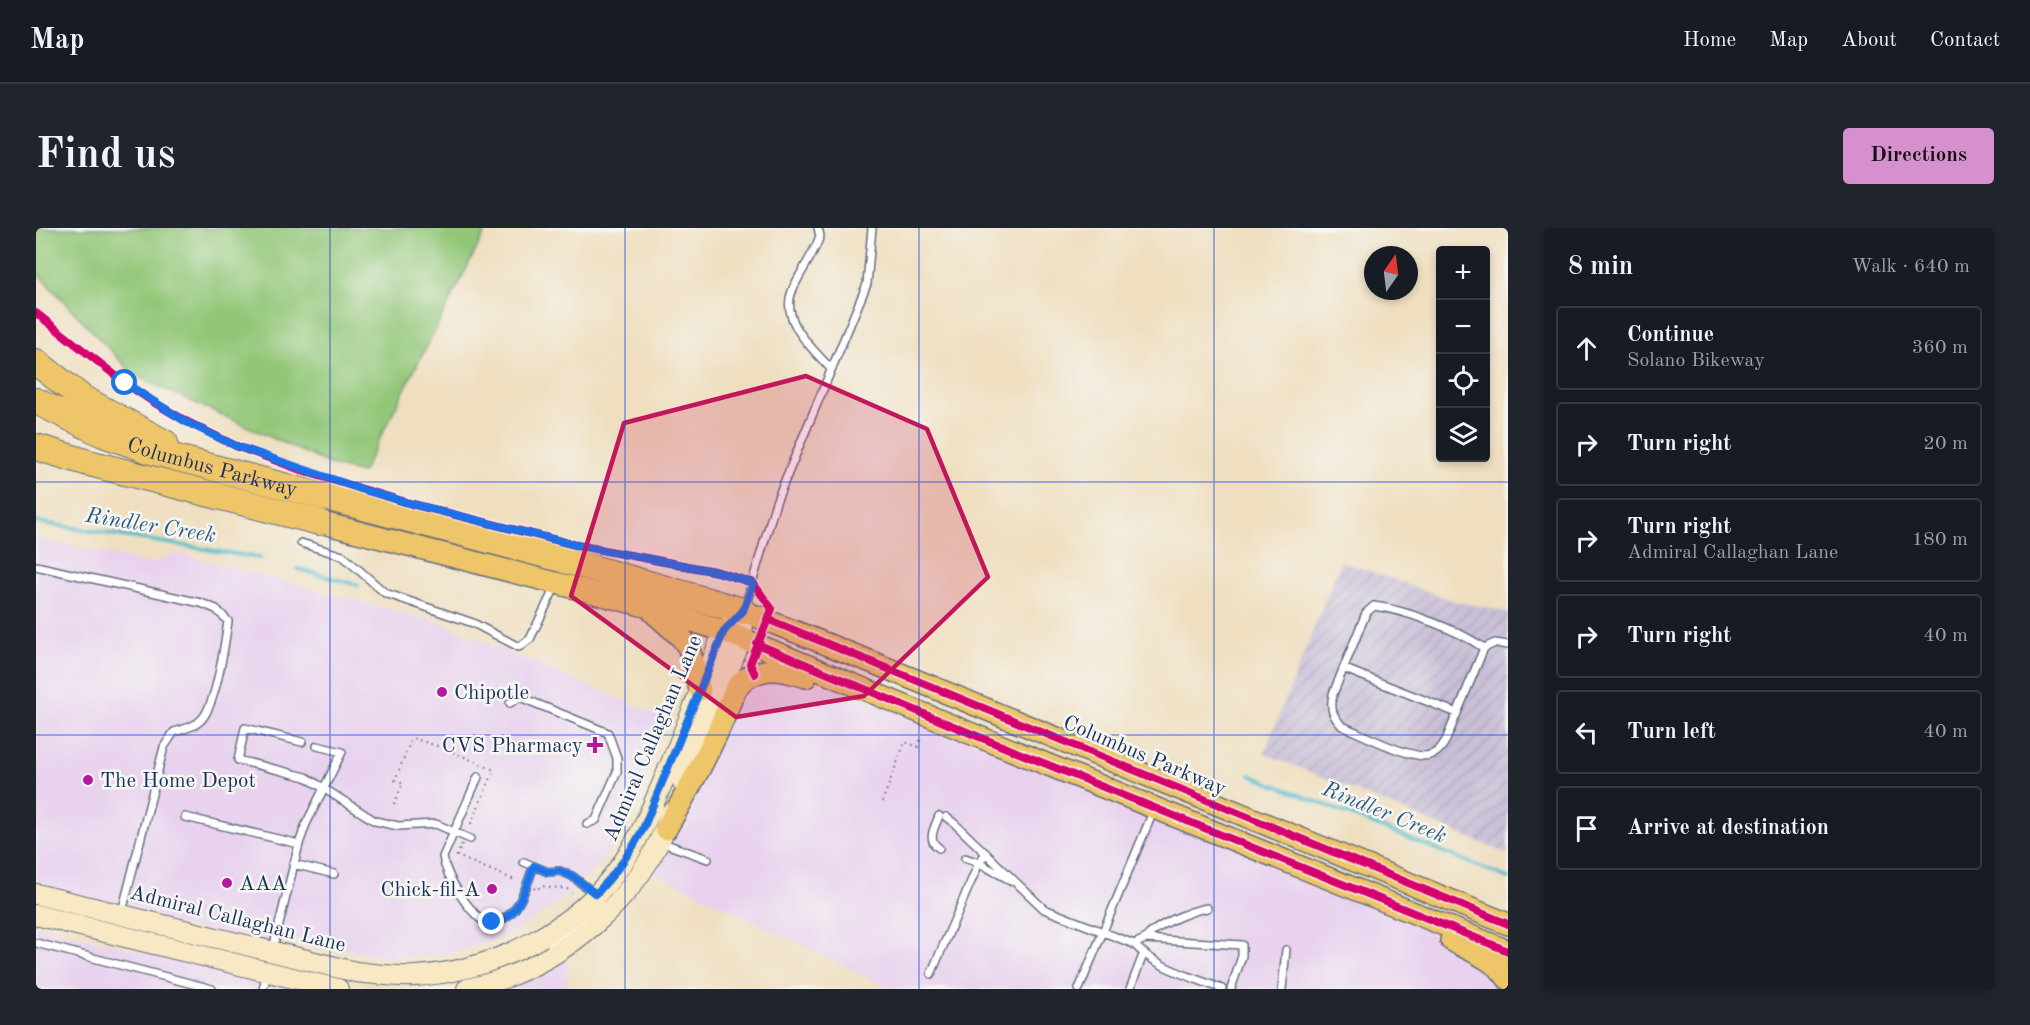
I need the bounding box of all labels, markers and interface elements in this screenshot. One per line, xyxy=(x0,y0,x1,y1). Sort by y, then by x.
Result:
text: Map xyxy=(30,27,84,55)
text: Home xyxy=(1683,30,1736,51)
text: Map xyxy=(1769,30,1808,51)
text: About xyxy=(1841,30,1897,51)
text: Contact xyxy=(1930,30,2000,51)
button: Directions xyxy=(1843,128,1994,184)
text: Find us xyxy=(36,135,175,177)
north arrow xyxy=(1364,246,1418,300)
map controls xyxy=(1436,246,1490,462)
button: + xyxy=(1436,246,1490,300)
text: 8 min xyxy=(1568,254,1633,280)
text: Walk · 640 m xyxy=(1851,257,1970,277)
button: − xyxy=(1436,300,1490,354)
text: Continue xyxy=(1627,324,1714,346)
icon: ahead xyxy=(1570,332,1603,365)
text: 360 m xyxy=(1912,338,1968,358)
text: Solano Bikeway xyxy=(1627,351,1765,371)
button: locate xyxy=(1436,354,1490,408)
route start xyxy=(111,369,137,395)
button: layers xyxy=(1436,408,1490,462)
icon: right xyxy=(1570,428,1603,461)
text: Turn right xyxy=(1627,433,1731,455)
street label: Columbus Parkway xyxy=(124,434,299,501)
text: 20 m xyxy=(1923,434,1968,454)
water label: Rindler Creek xyxy=(83,505,218,547)
text: Turn right xyxy=(1627,516,1731,538)
icon: right xyxy=(1570,524,1603,557)
text: 180 m xyxy=(1912,530,1968,550)
text: Admiral Callaghan Lane xyxy=(1627,543,1838,563)
icon: right xyxy=(1570,620,1603,653)
text: Turn right xyxy=(1627,625,1731,647)
text: 40 m xyxy=(1923,626,1968,646)
street label: Admiral Callaghan Lane xyxy=(600,632,706,845)
place label: Chipotle xyxy=(454,683,529,704)
marker: Chipotle xyxy=(435,685,449,699)
street label: Columbus Parkway xyxy=(1060,713,1229,800)
icon: left xyxy=(1570,716,1603,749)
text: Turn left xyxy=(1627,721,1716,743)
text: 40 m xyxy=(1923,722,1968,742)
place label: CVS Pharmacy xyxy=(442,736,583,757)
marker: CVS Pharmacy xyxy=(588,738,602,752)
place label: The Home Depot xyxy=(100,771,256,792)
marker: The Home Depot xyxy=(81,773,95,787)
water label: Rindler Creek xyxy=(1318,778,1450,848)
icon: arrive xyxy=(1570,812,1603,845)
text: Arrive at destination xyxy=(1627,817,1829,839)
place label: AAA xyxy=(239,874,287,895)
marker: AAA xyxy=(220,876,234,890)
place label: Chick-fil-A xyxy=(380,880,480,901)
street label: Admiral Callaghan Lane xyxy=(127,882,348,956)
marker: Chick-fil-A xyxy=(485,882,499,896)
route end xyxy=(478,908,504,934)

